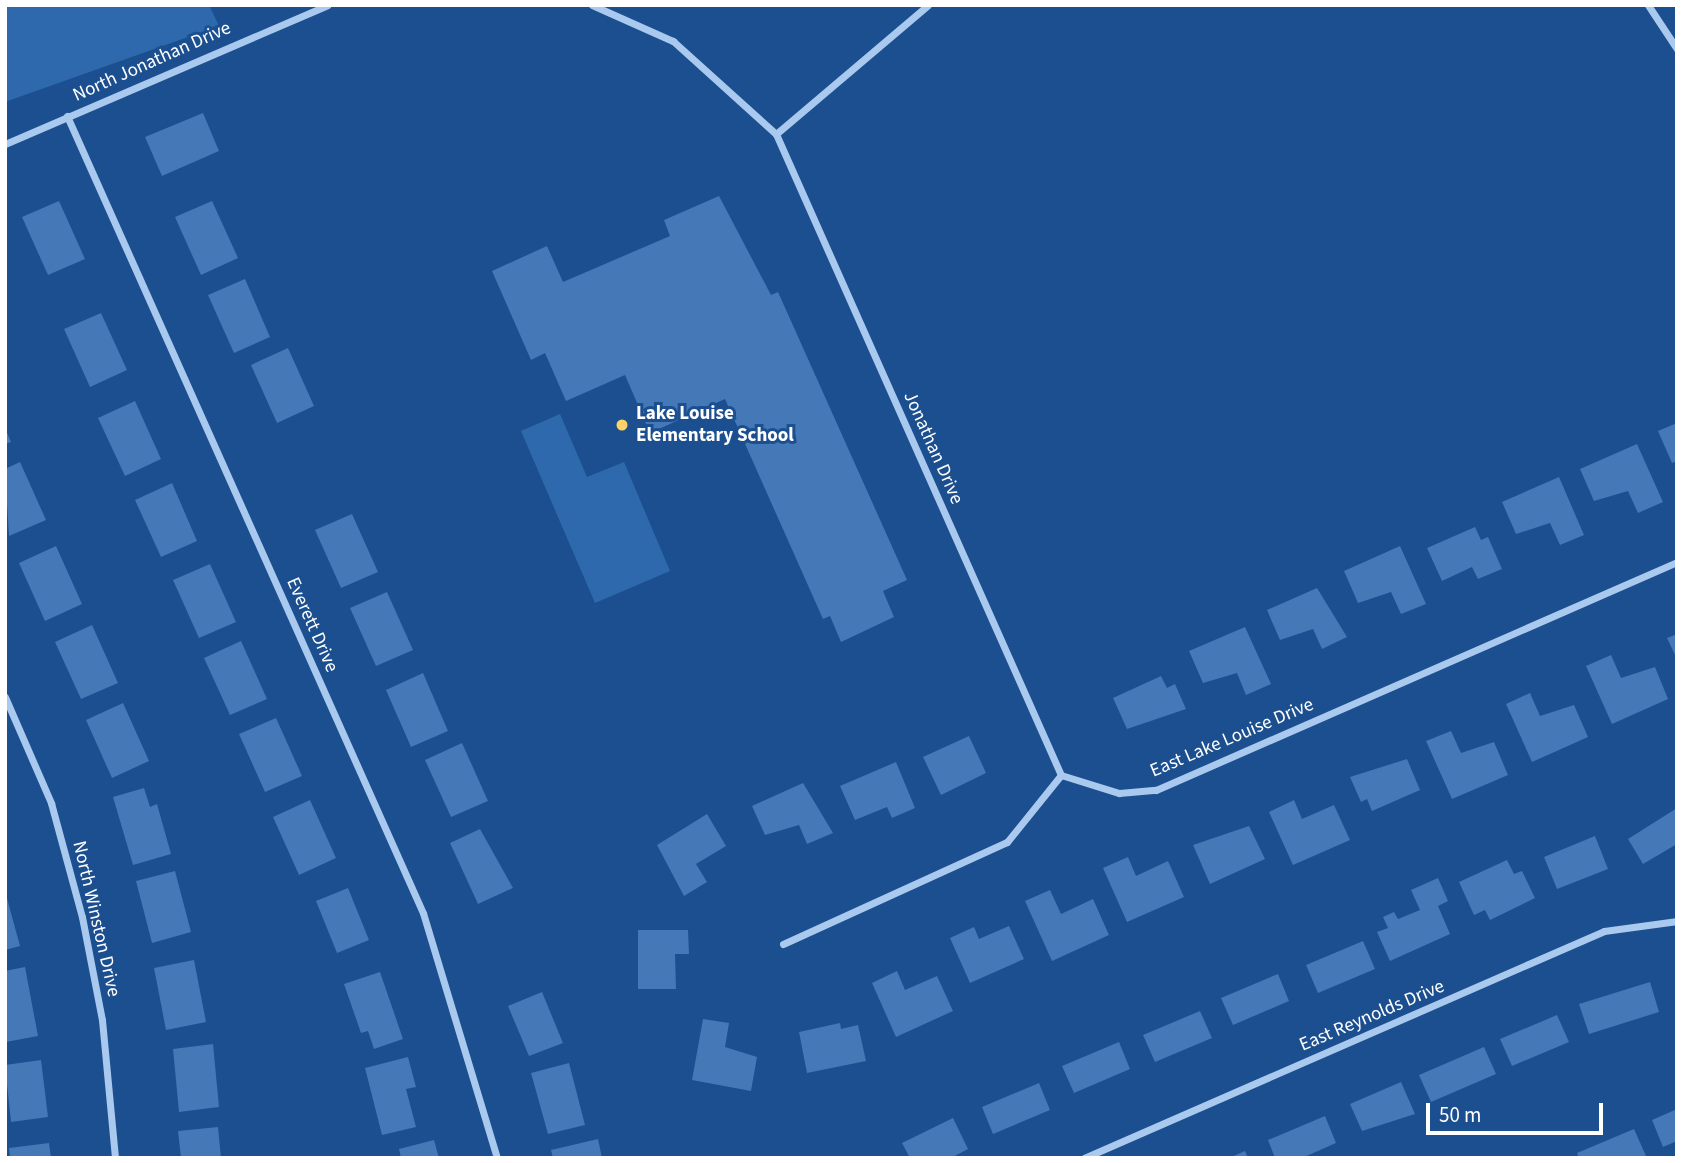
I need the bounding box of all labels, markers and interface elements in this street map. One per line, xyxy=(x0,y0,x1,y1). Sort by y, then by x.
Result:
street label: North Jonathan Drive xyxy=(69,17,235,107)
street label: Jonathan Drive xyxy=(898,388,968,508)
place label: Lake Louise Elementary School xyxy=(636,403,794,447)
marker: Lake Louise Elementary School xyxy=(614,417,630,433)
street label: Everett Drive xyxy=(281,574,343,676)
street label: East Lake Louise Drive xyxy=(1147,693,1317,783)
street label: North Winston Drive xyxy=(67,839,125,999)
street label: East Reynolds Drive xyxy=(1296,975,1448,1057)
scale bar xyxy=(1430,1090,1607,1134)
text: 50 m xyxy=(1439,1100,1481,1130)

